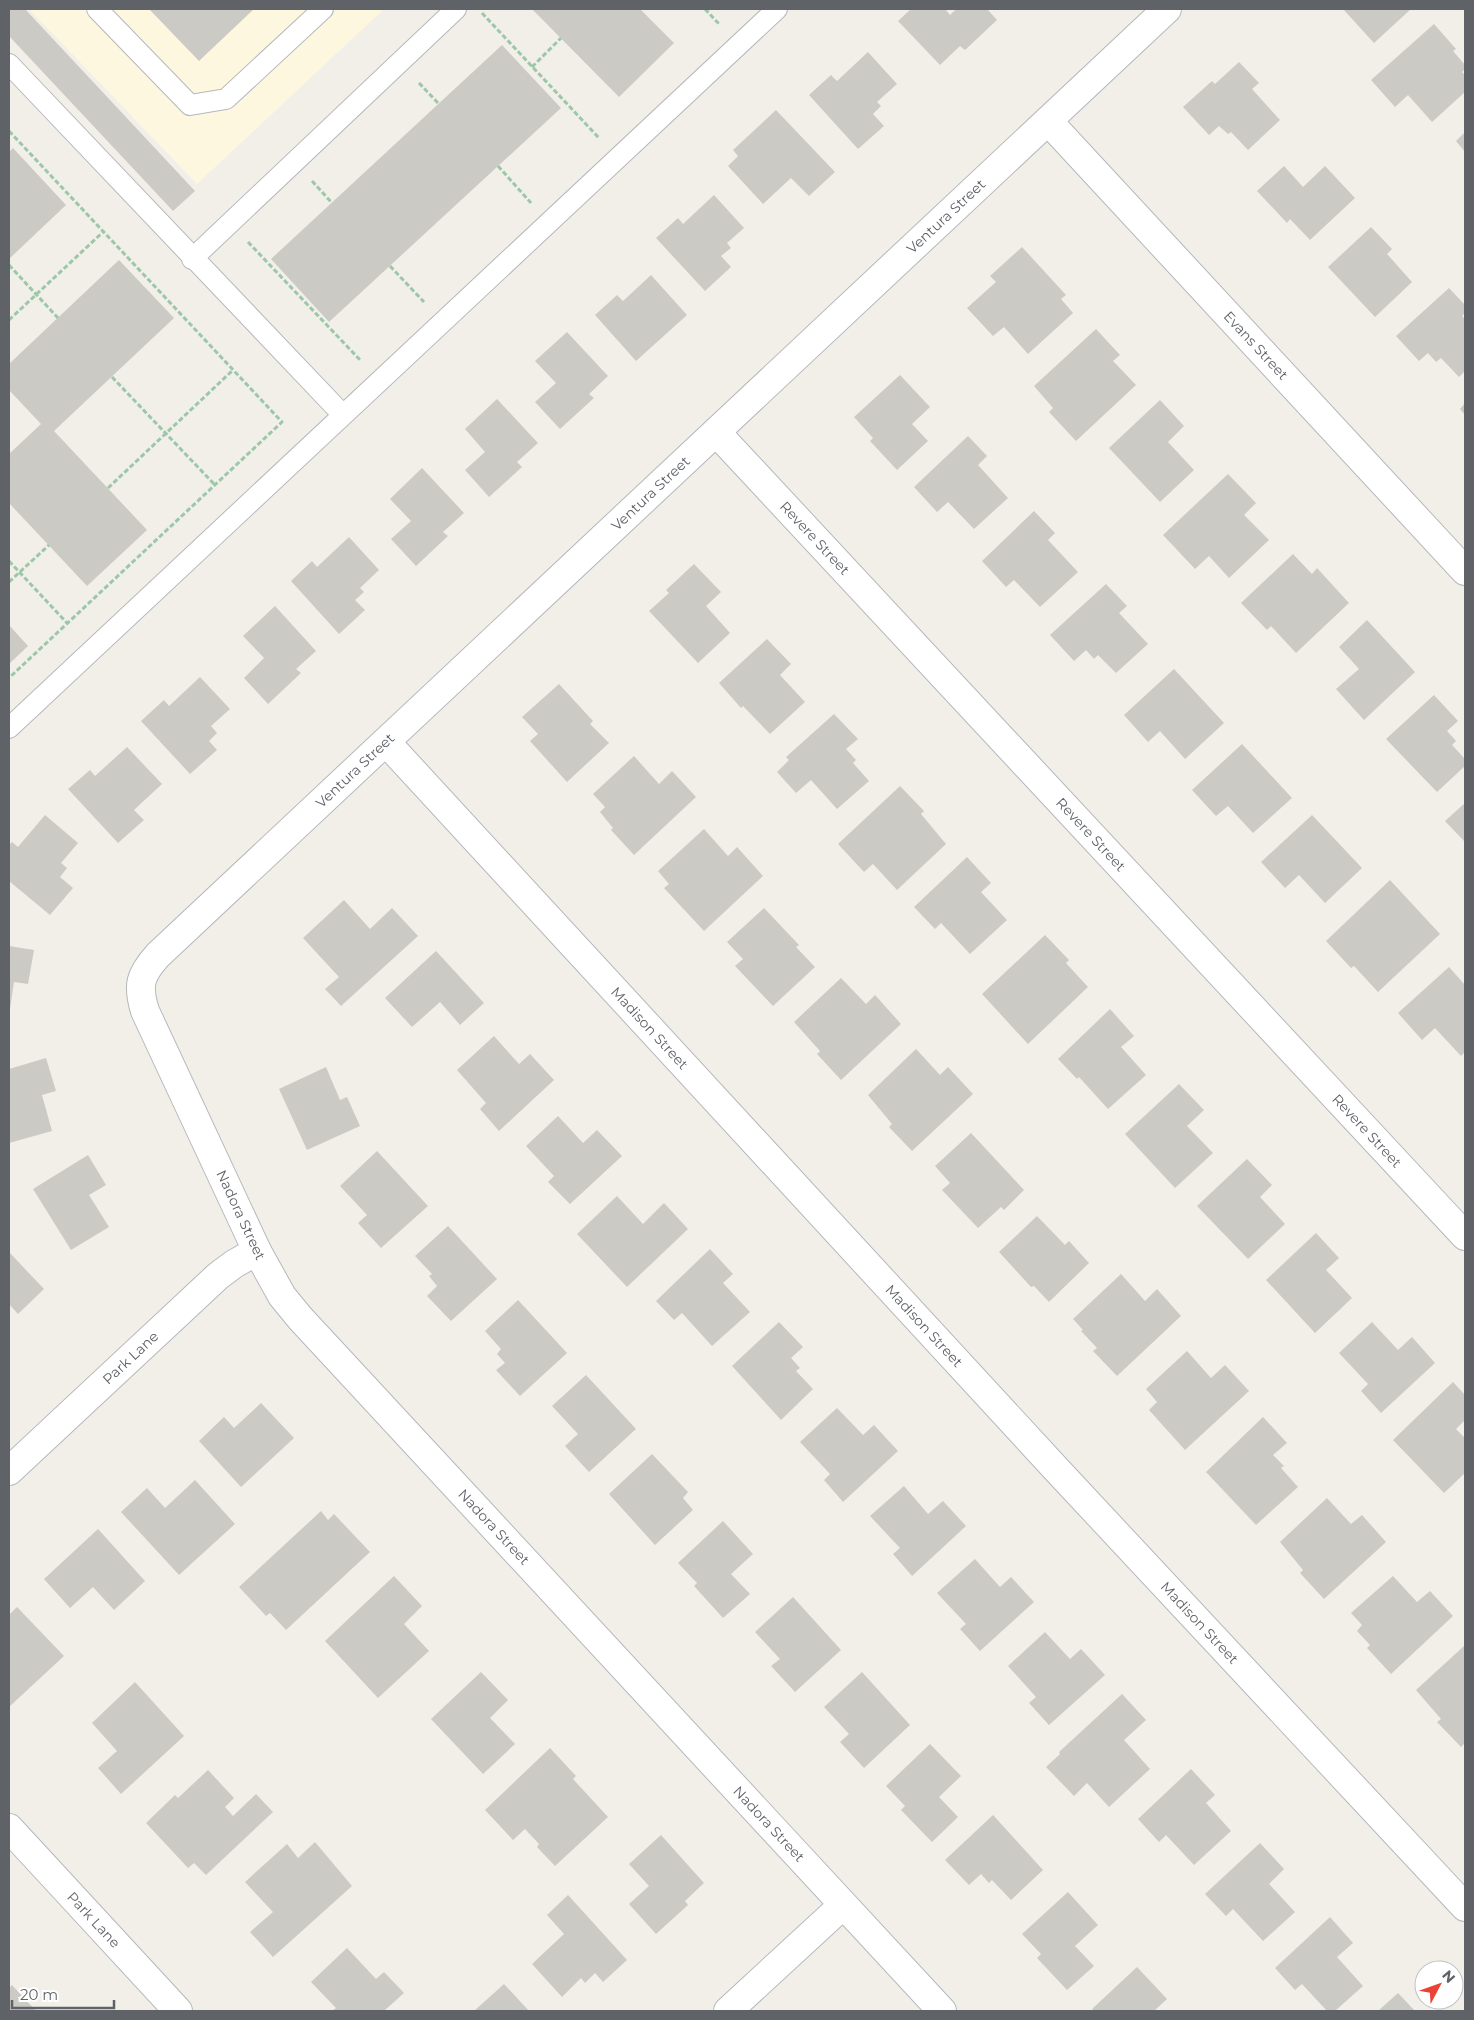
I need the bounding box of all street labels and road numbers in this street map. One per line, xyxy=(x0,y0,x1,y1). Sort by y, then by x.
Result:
street label: Ventura Street xyxy=(903,175,989,258)
street label: Evans Street xyxy=(1220,307,1292,384)
street label: Ventura Street xyxy=(607,452,694,535)
street label: Revere Street xyxy=(776,497,854,579)
street label: Ventura Street xyxy=(312,729,398,812)
street label: Revere Street xyxy=(1052,794,1130,875)
street label: Madison Street xyxy=(607,983,692,1073)
street label: Revere Street xyxy=(1328,1090,1406,1172)
street label: Nadora Street xyxy=(212,1167,270,1263)
street label: Madison Street xyxy=(882,1281,967,1371)
street label: Park Lane xyxy=(99,1327,162,1388)
street label: Nadora Street xyxy=(454,1485,534,1569)
street label: Madison Street xyxy=(1157,1578,1243,1668)
street label: Nadora Street xyxy=(729,1782,809,1866)
street label: Park Lane xyxy=(63,1888,124,1952)

